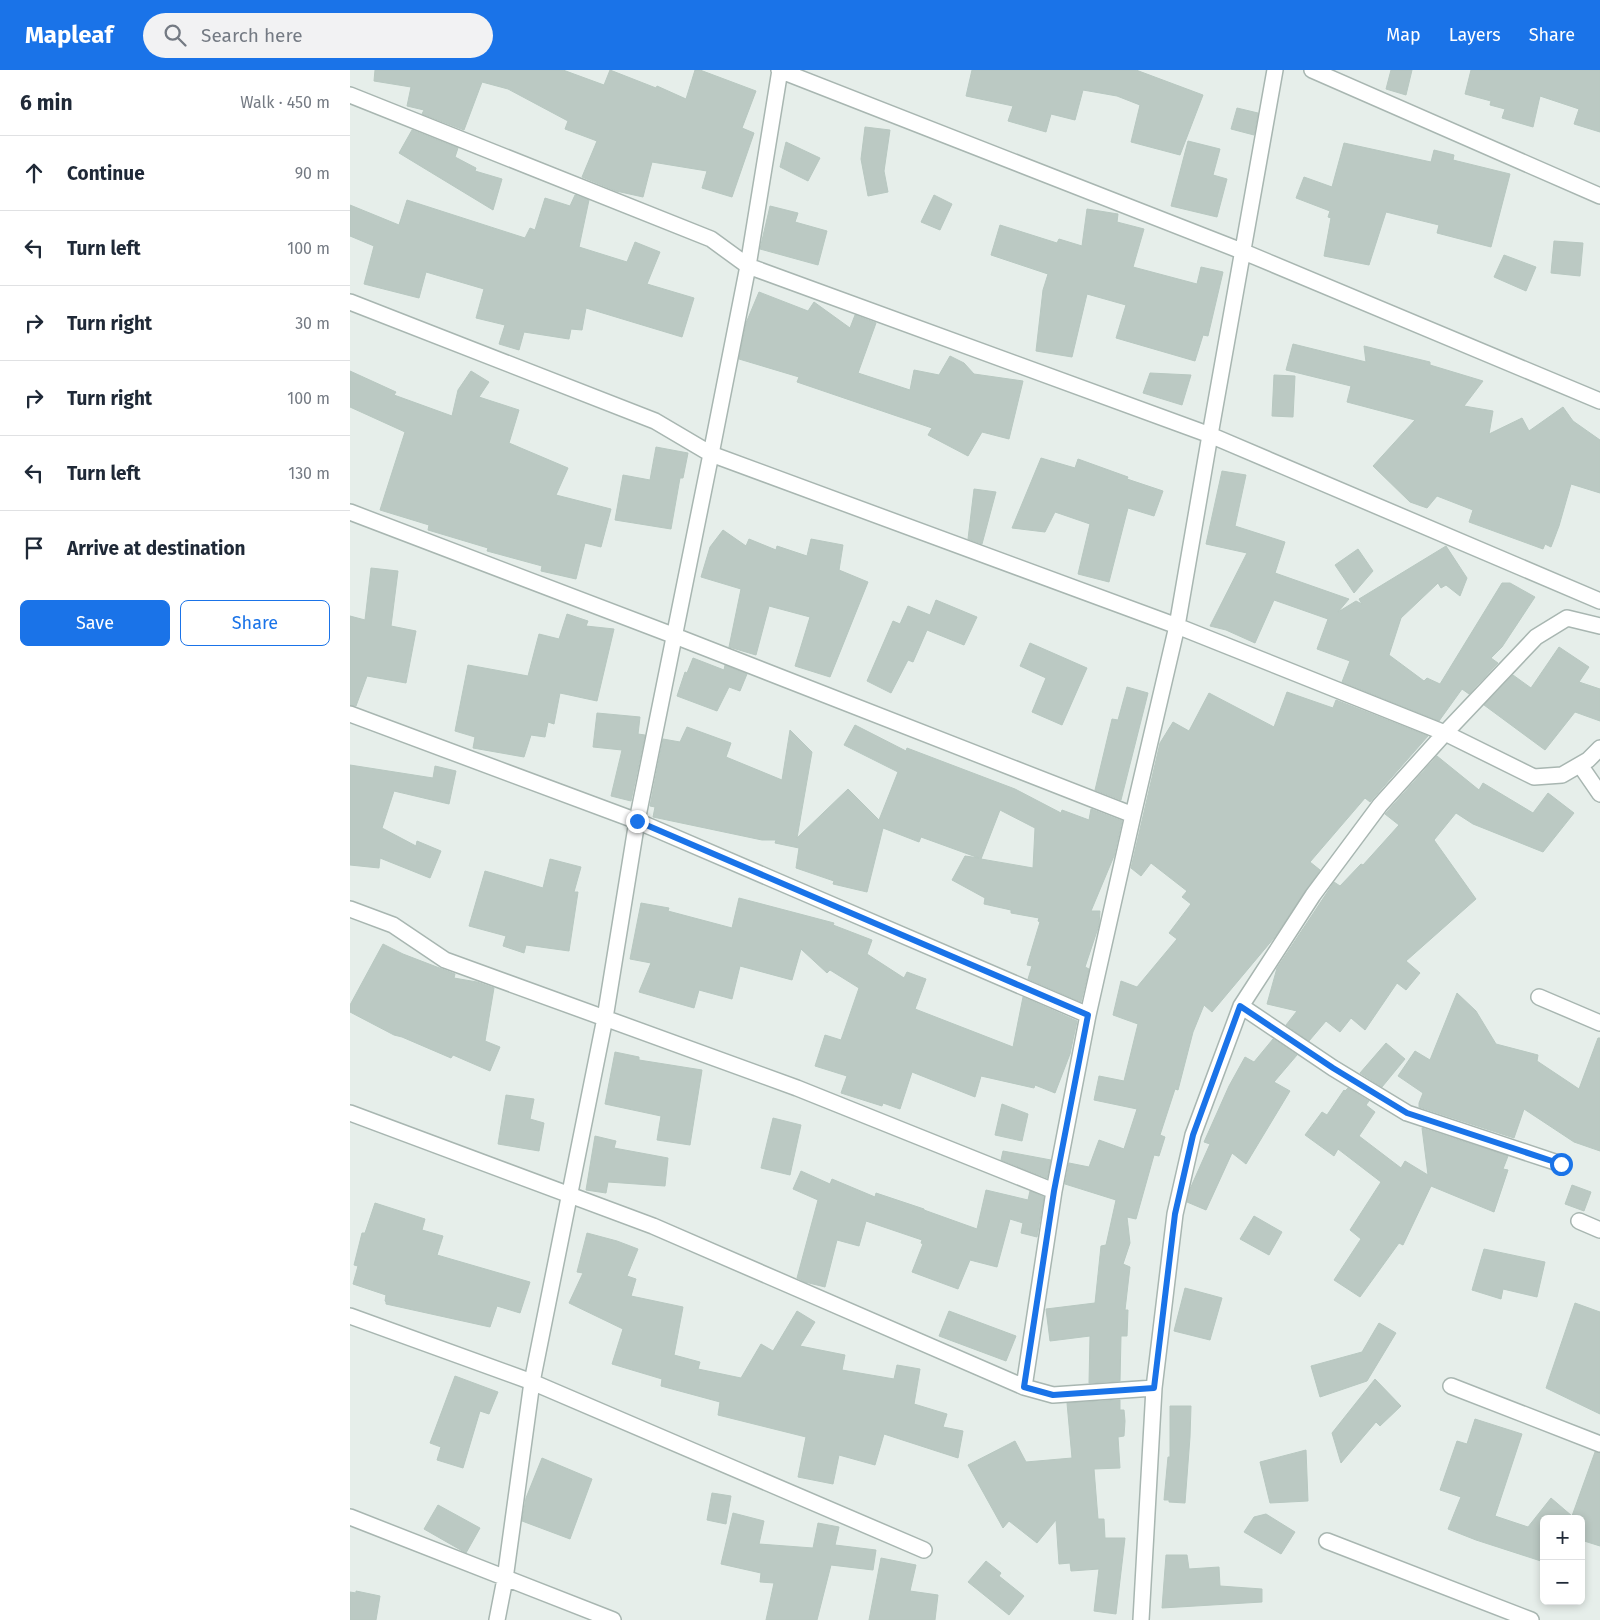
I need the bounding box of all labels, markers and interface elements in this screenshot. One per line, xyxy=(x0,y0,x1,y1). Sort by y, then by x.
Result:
search box xyxy=(143,13,493,58)
text: Mapleaf xyxy=(25,21,113,49)
icon: search xyxy=(161,21,189,49)
text: Search here xyxy=(201,24,303,47)
text: Map xyxy=(1386,24,1421,46)
text: Layers xyxy=(1449,24,1501,46)
text: Share xyxy=(1529,24,1575,46)
text: 6 min xyxy=(20,90,73,116)
text: Walk · 450 m xyxy=(240,93,330,112)
icon: ahead xyxy=(20,159,48,187)
text: Continue xyxy=(67,162,145,185)
text: 90 m xyxy=(295,164,330,183)
icon: left xyxy=(20,234,48,262)
text: Turn left xyxy=(67,237,141,260)
text: 100 m xyxy=(287,239,330,258)
icon: right xyxy=(20,309,48,337)
text: Turn right xyxy=(67,312,152,335)
text: 30 m xyxy=(295,314,330,333)
icon: right xyxy=(20,384,48,412)
text: Turn right xyxy=(67,387,152,410)
text: 100 m xyxy=(287,389,330,408)
icon: left xyxy=(20,459,48,487)
text: Turn left xyxy=(67,462,141,485)
text: 130 m xyxy=(288,464,330,483)
icon: arrive xyxy=(20,534,48,562)
text: Arrive at destination xyxy=(67,537,246,560)
button: Save xyxy=(20,600,170,646)
button: Share xyxy=(180,600,330,646)
route end xyxy=(626,810,649,833)
route start xyxy=(1550,1153,1573,1176)
map controls xyxy=(1540,1515,1585,1605)
button: + xyxy=(1540,1515,1585,1560)
button: − xyxy=(1540,1560,1585,1605)

